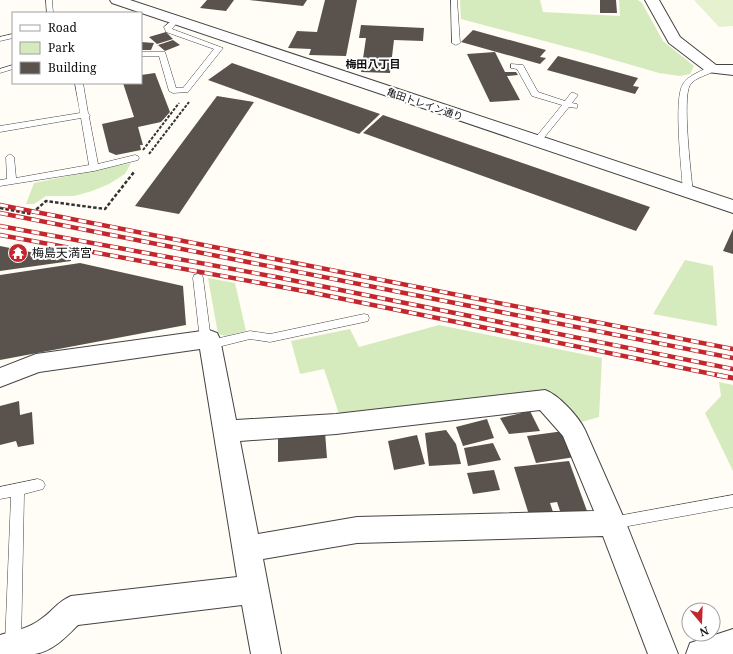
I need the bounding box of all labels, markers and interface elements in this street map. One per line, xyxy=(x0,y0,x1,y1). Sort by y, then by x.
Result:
legend xyxy=(12,12,142,84)
text: Road xyxy=(48,19,78,36)
text: Park xyxy=(48,39,76,56)
district label: 梅田八丁目 xyxy=(346,56,401,71)
text: Building xyxy=(48,59,97,76)
street label: 亀田トレイン通り xyxy=(385,84,465,124)
temple icon: 梅島天満宮 xyxy=(7,242,29,264)
place label: 梅島天満宮 xyxy=(32,244,92,261)
north arrow xyxy=(681,602,721,642)
text: N xyxy=(698,623,711,641)

